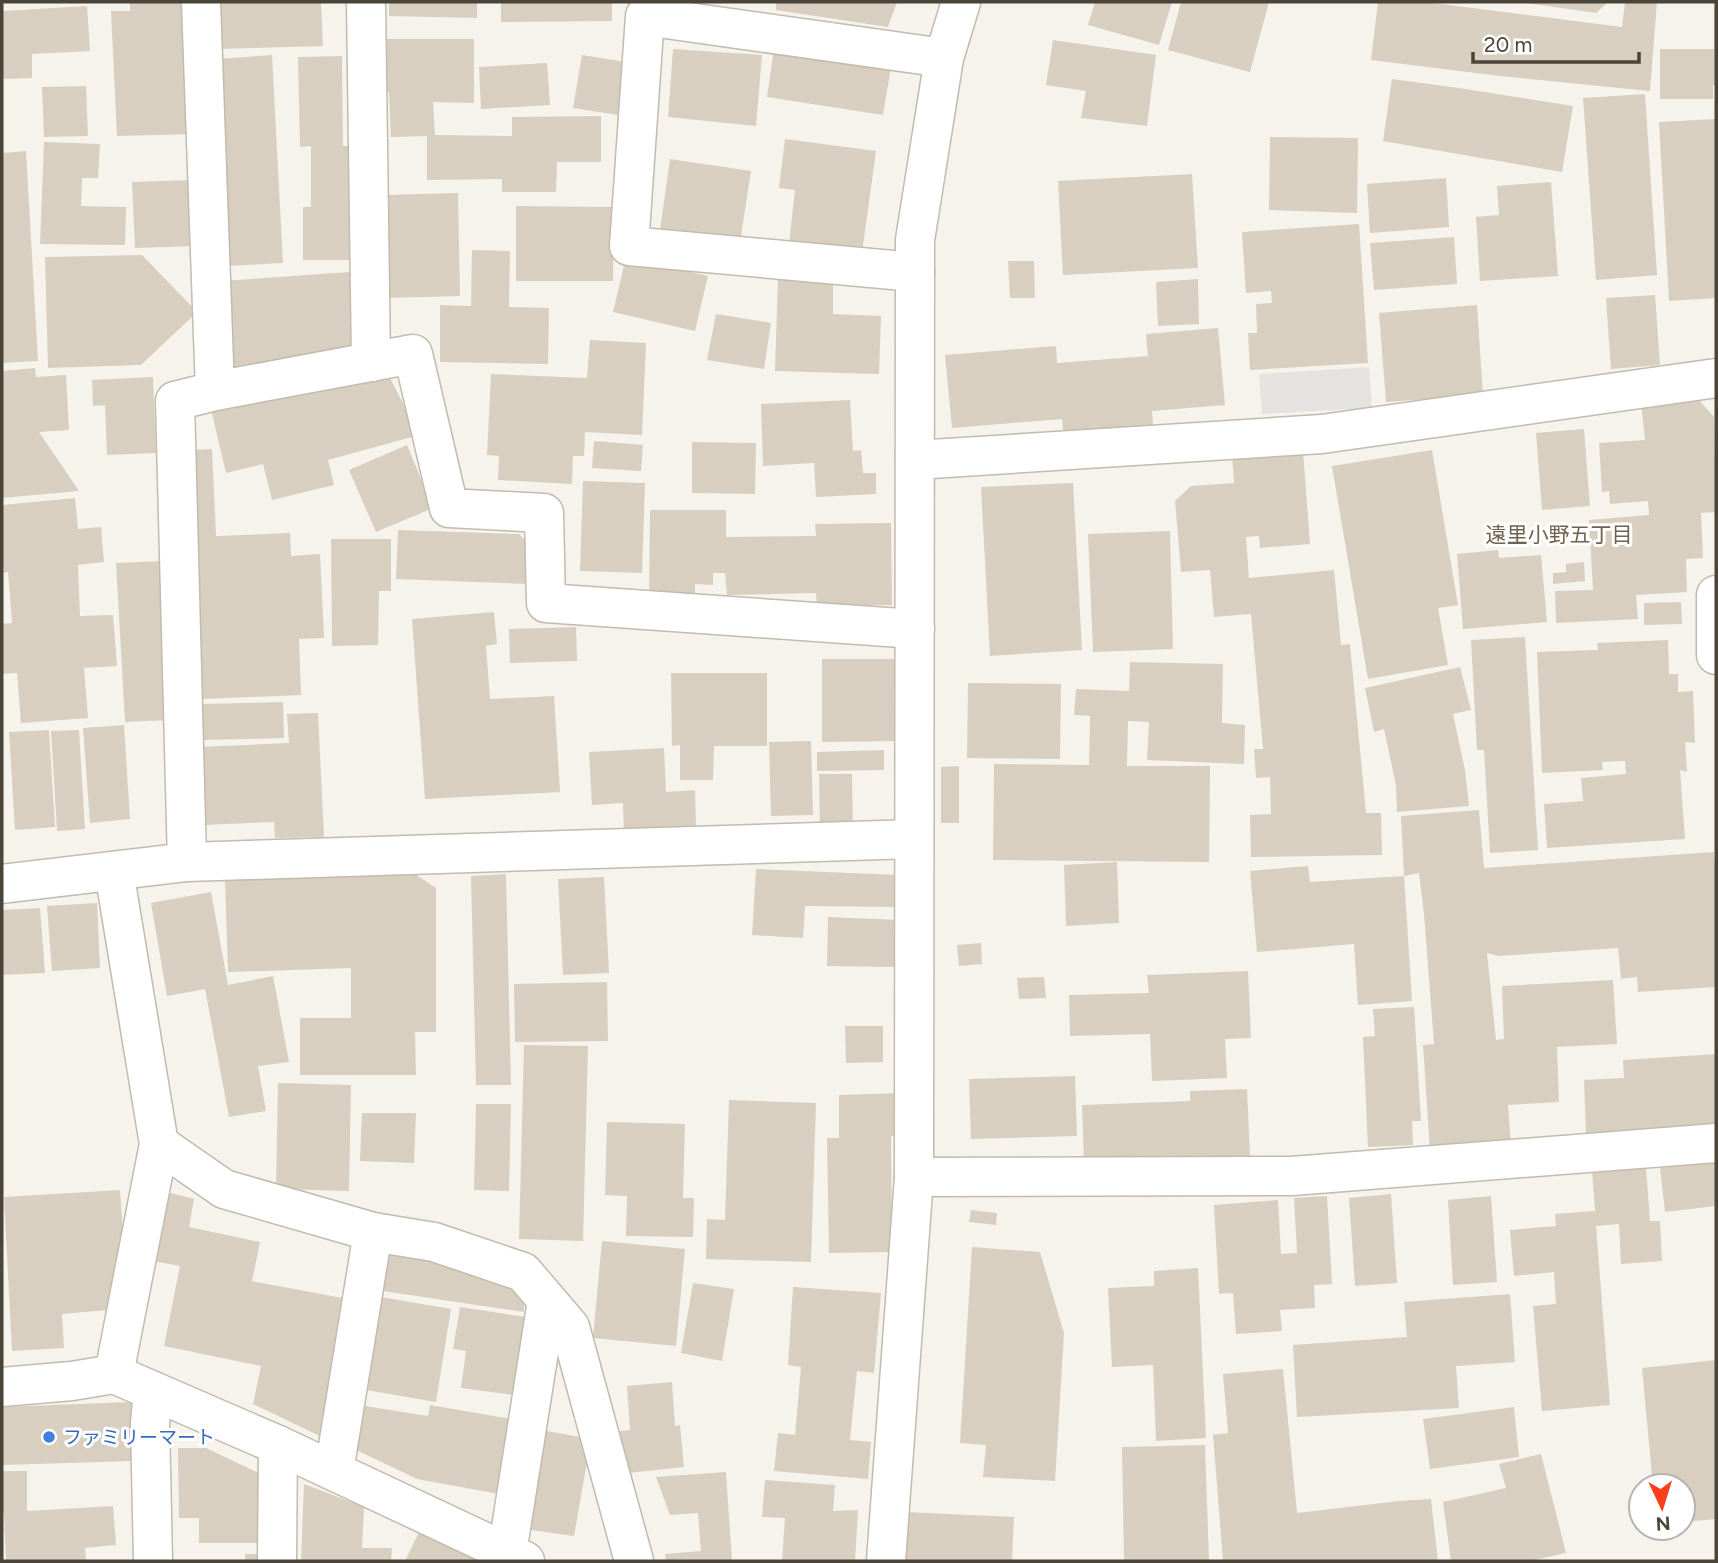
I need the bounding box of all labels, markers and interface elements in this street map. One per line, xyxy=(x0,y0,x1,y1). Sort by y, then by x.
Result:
scale bar xyxy=(1473,21,1639,65)
text: 20 m xyxy=(1484,32,1532,57)
district label: 遠里小野五丁目 xyxy=(1486,522,1633,547)
place label: ファミリーマート xyxy=(63,1426,215,1449)
marker: ファミリーマート xyxy=(41,1429,57,1445)
north arrow xyxy=(1627,1472,1697,1542)
text: N xyxy=(1655,1511,1671,1535)

